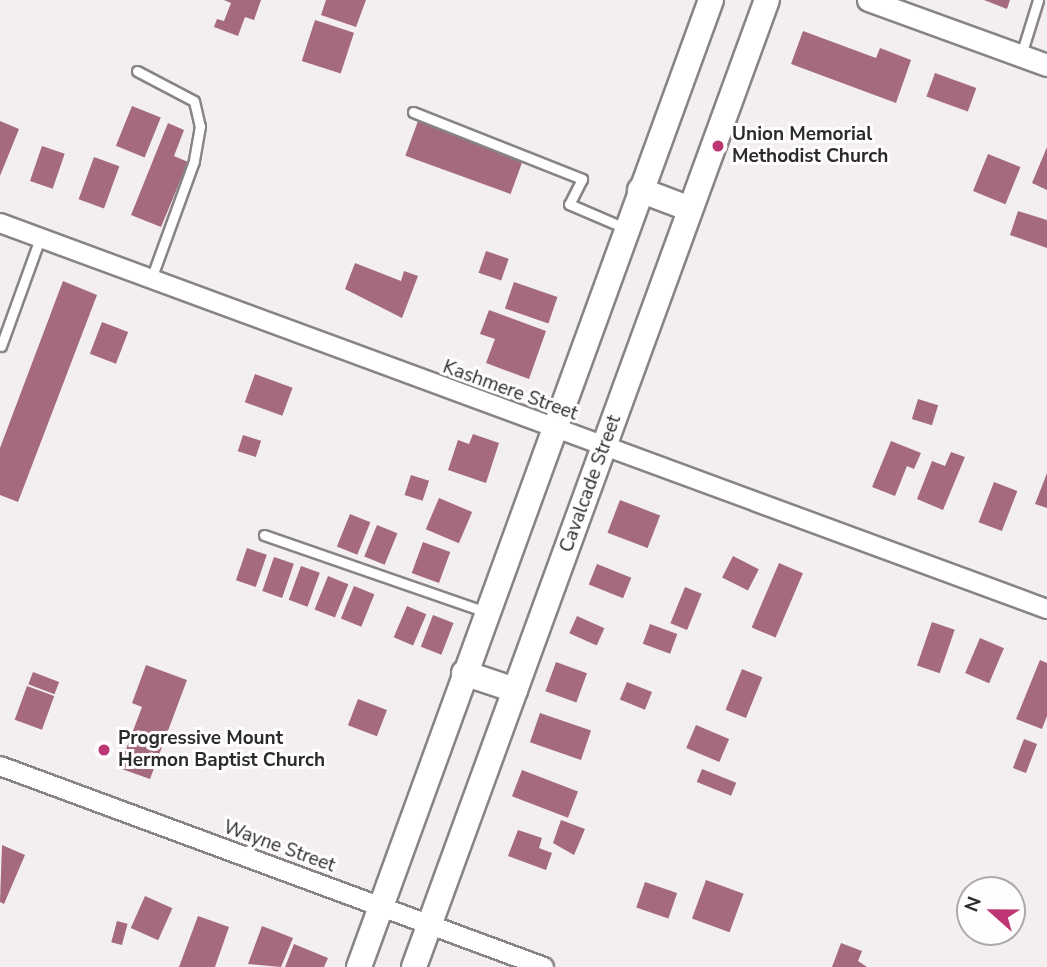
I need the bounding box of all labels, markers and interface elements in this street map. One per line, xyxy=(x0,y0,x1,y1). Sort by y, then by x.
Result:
place label: Union Memorial Methodist Church xyxy=(732,124,888,168)
marker: Union Memorial Methodist Church xyxy=(710,138,726,154)
street label: Kashmere Street xyxy=(439,356,581,426)
street label: Cavalcade Street xyxy=(556,412,626,556)
place label: Progressive Mount Hermon Baptist Church xyxy=(118,728,325,772)
marker: Progressive Mount Hermon Baptist Church xyxy=(96,742,112,758)
street label: Wayne Street xyxy=(220,816,338,878)
north arrow xyxy=(956,876,1026,946)
text: N xyxy=(959,893,988,915)

